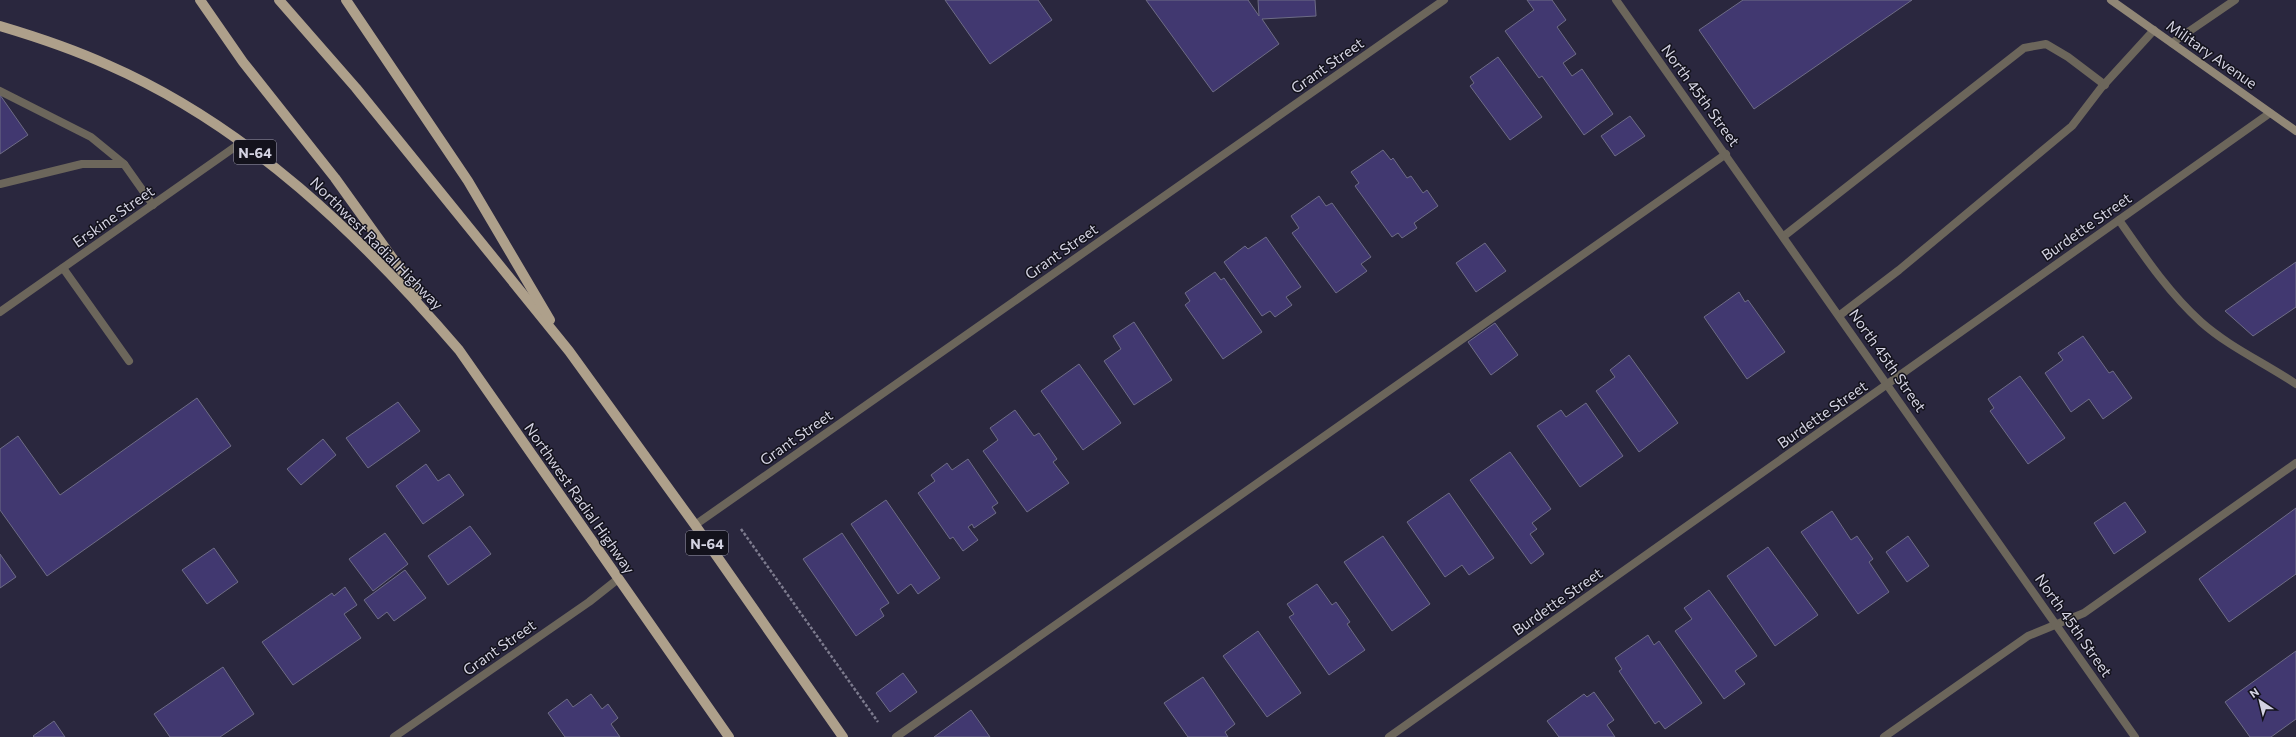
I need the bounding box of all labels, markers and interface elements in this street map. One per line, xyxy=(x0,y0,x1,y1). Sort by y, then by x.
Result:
street label: Military Avenue xyxy=(2163,16,2261,92)
street label: Grant Street xyxy=(1287,33,1367,97)
street label: North 45th Street xyxy=(1658,41,1744,149)
road number: N-64 xyxy=(234,140,276,164)
street label: Northwest Radial Highway xyxy=(307,173,447,313)
street label: Erskine Street xyxy=(69,181,157,251)
street label: Burdette Street xyxy=(2038,188,2134,264)
street label: Grant Street xyxy=(1021,219,1101,283)
street label: North 45th Street xyxy=(1846,305,1930,415)
street label: Burdette Street xyxy=(1774,376,1870,452)
street label: Grant Street xyxy=(756,405,836,469)
street label: Northwest Radial Highway xyxy=(521,419,639,577)
road number: N-64 xyxy=(686,531,728,555)
street label: Burdette Street xyxy=(1509,563,1605,639)
street label: North 45th Street xyxy=(2032,570,2116,680)
street label: Grant Street xyxy=(459,615,539,679)
north arrow xyxy=(2240,681,2280,721)
text: N xyxy=(2247,685,2261,700)

